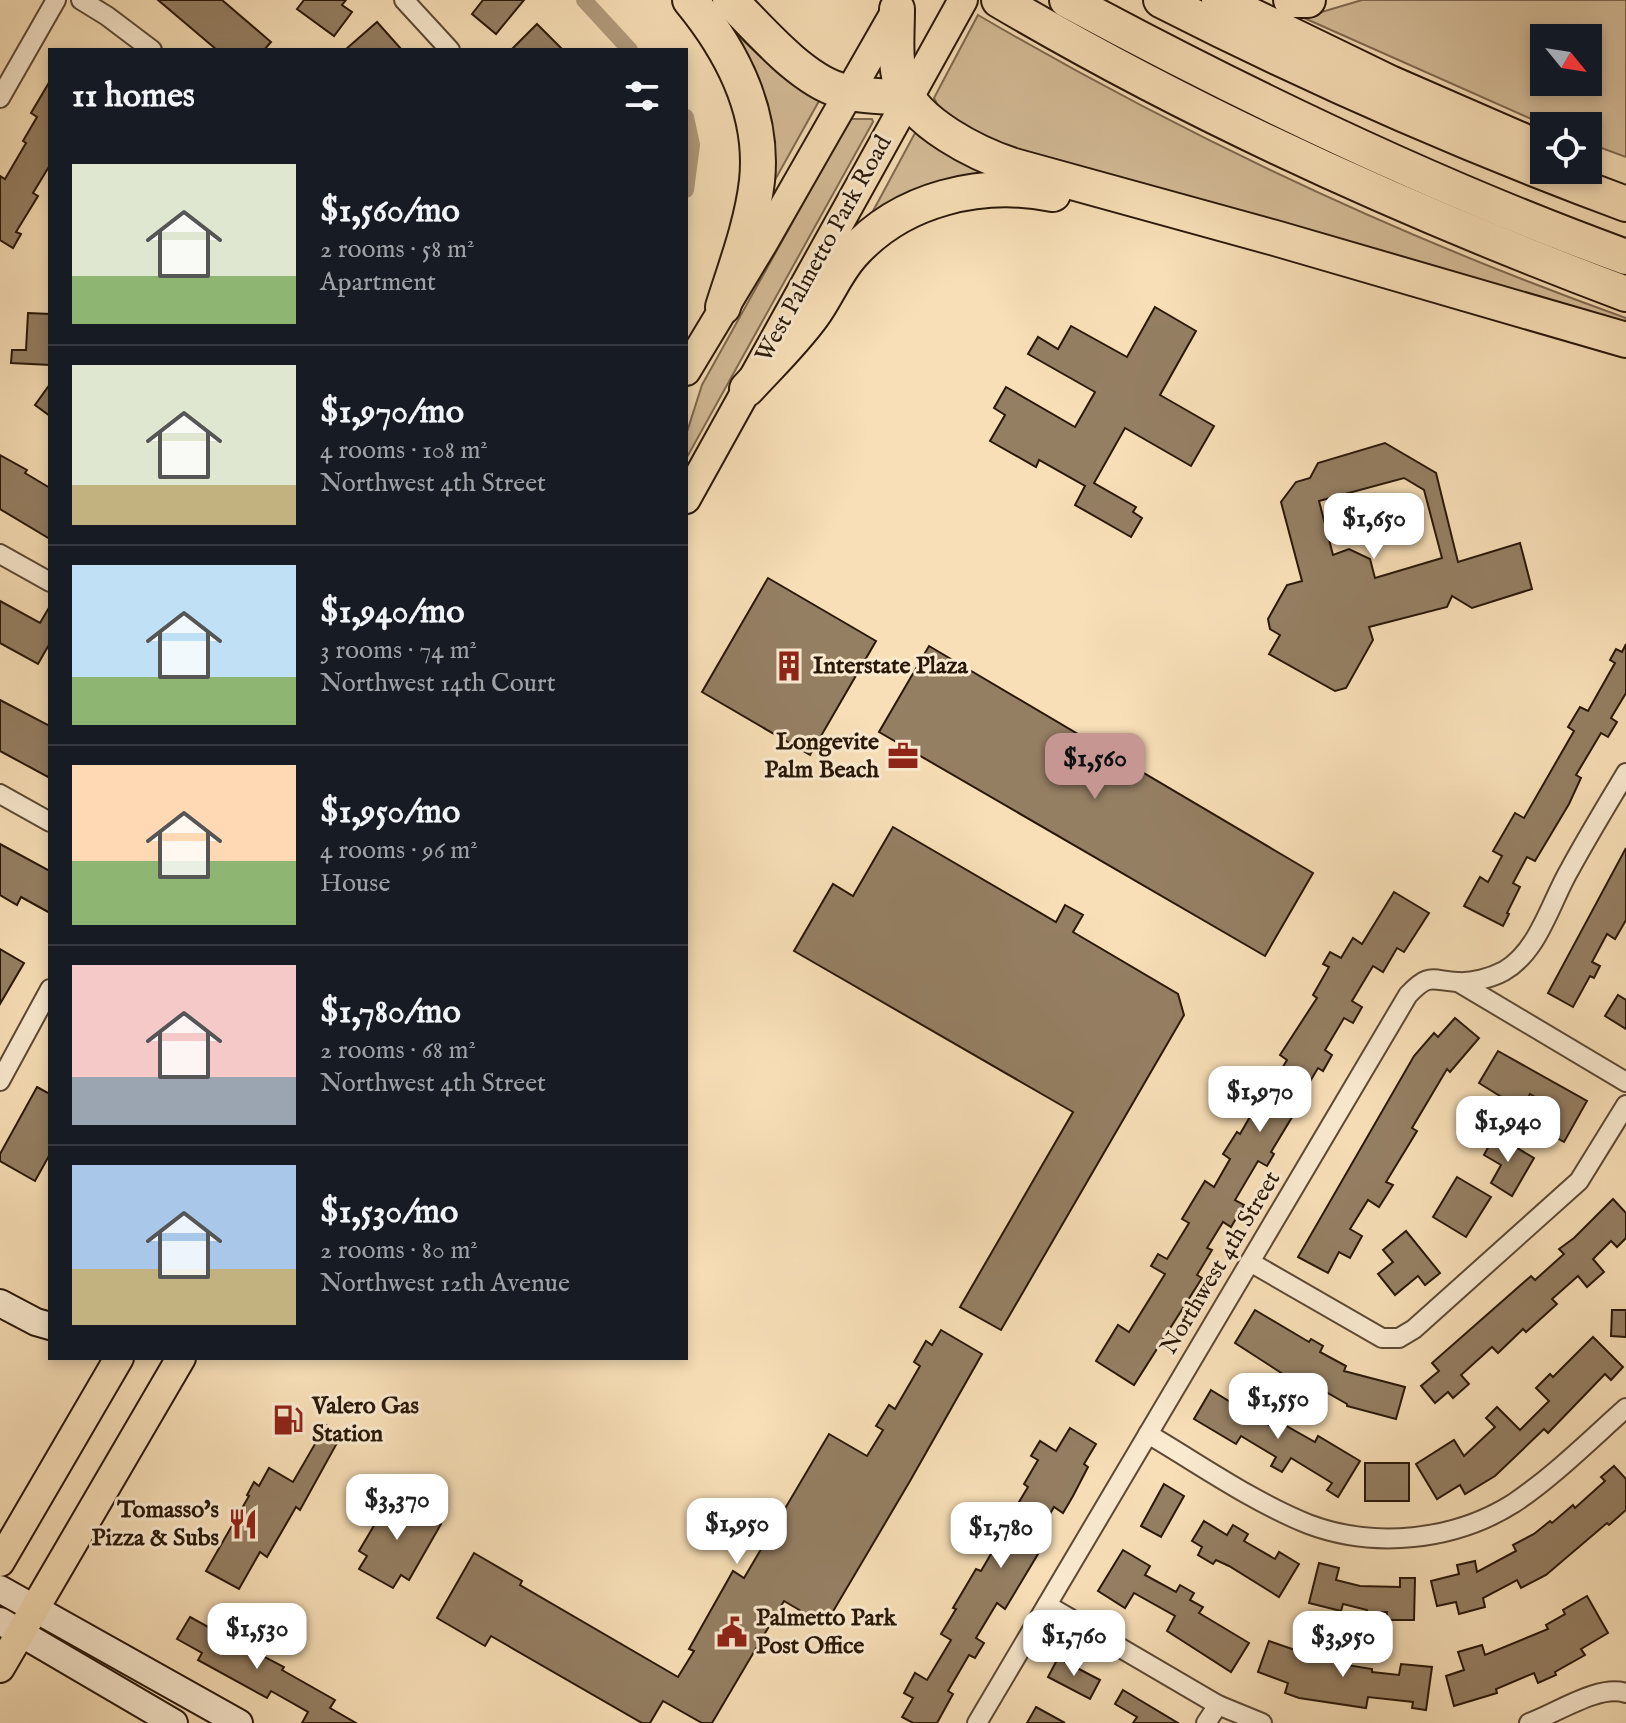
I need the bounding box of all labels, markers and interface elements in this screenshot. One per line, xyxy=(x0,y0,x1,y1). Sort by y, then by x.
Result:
north arrow xyxy=(1530,24,1602,96)
map controls xyxy=(1530,24,1602,184)
icon: filters xyxy=(620,74,664,118)
text: 11 homes xyxy=(72,75,195,118)
button: locate xyxy=(1530,112,1602,184)
street label: West Palmetto Park Road xyxy=(749,130,899,368)
text: $1,560/mo xyxy=(320,190,460,233)
icon: home xyxy=(136,196,232,292)
text: 2 rooms · 58 m² xyxy=(320,233,474,266)
text: Apartment xyxy=(320,266,436,299)
text: $1,970/mo xyxy=(320,391,464,434)
icon: home xyxy=(136,397,232,493)
text: 4 rooms · 108 m² xyxy=(320,434,488,467)
text: Northwest 4th Street xyxy=(320,467,546,500)
pin: $1,650 xyxy=(1309,493,1439,561)
text: $1,650 xyxy=(1342,502,1406,535)
text: $1,940/mo xyxy=(320,591,465,634)
icon: home xyxy=(136,597,232,693)
text: 3 rooms · 74 m² xyxy=(320,634,477,667)
building icon: Interstate Plaza xyxy=(772,649,806,683)
place label: Interstate Plaza xyxy=(813,651,969,682)
text: Northwest 14th Court xyxy=(320,667,556,700)
place label: Longevite Palm Beach xyxy=(764,727,879,786)
pin: $1,560 xyxy=(1030,733,1160,801)
office icon: Longevite Palm Beach xyxy=(886,739,920,773)
text: $1,560 xyxy=(1063,742,1127,775)
text: $1,950/mo xyxy=(320,791,460,834)
icon: home xyxy=(136,797,232,893)
text: 4 rooms · 96 m² xyxy=(320,834,478,867)
text: House xyxy=(320,867,390,900)
text: $1,780/mo xyxy=(320,991,461,1034)
icon: home xyxy=(136,997,232,1093)
text: 2 rooms · 68 m² xyxy=(320,1034,476,1067)
pin: $1,970 xyxy=(1195,1066,1325,1134)
text: Northwest 4th Street xyxy=(320,1067,546,1100)
text: $1,970 xyxy=(1226,1075,1294,1108)
pin: $1,940 xyxy=(1443,1096,1573,1164)
text: $1,940 xyxy=(1474,1105,1542,1138)
street label: Northwest 4th Street xyxy=(1154,1166,1288,1360)
text: $1,530/mo xyxy=(320,1191,458,1234)
icon: home xyxy=(136,1197,232,1293)
text: 2 rooms · 80 m² xyxy=(320,1234,478,1267)
text: Northwest 12th Avenue xyxy=(320,1267,570,1300)
pin: $1,550 xyxy=(1213,1373,1343,1441)
text: $1,550 xyxy=(1247,1382,1309,1415)
place label: Valero Gas Station xyxy=(311,1391,419,1450)
fuel station icon: Valero Gas Station xyxy=(271,1403,305,1437)
pin: $3,370 xyxy=(332,1474,462,1542)
text: $3,370 xyxy=(364,1483,430,1516)
place label: Tomasso's Pizza & Subs xyxy=(92,1495,220,1554)
pin: $1,950 xyxy=(672,1498,802,1566)
pin: $1,780 xyxy=(936,1502,1066,1570)
restaurant icon: Tomasso's Pizza & Subs xyxy=(226,1507,260,1541)
text: $1,950 xyxy=(705,1507,769,1540)
text: $1,780 xyxy=(969,1511,1033,1544)
pin: $1,530 xyxy=(192,1603,322,1671)
place label: Palmetto Park Post Office xyxy=(756,1603,898,1662)
pin: $1,760 xyxy=(1009,1610,1139,1678)
pin: $3,950 xyxy=(1278,1611,1408,1679)
text: $1,530 xyxy=(226,1612,288,1645)
public building icon: Palmetto Park Post Office xyxy=(715,1615,749,1649)
text: $1,760 xyxy=(1041,1619,1107,1652)
text: $3,950 xyxy=(1311,1620,1375,1653)

